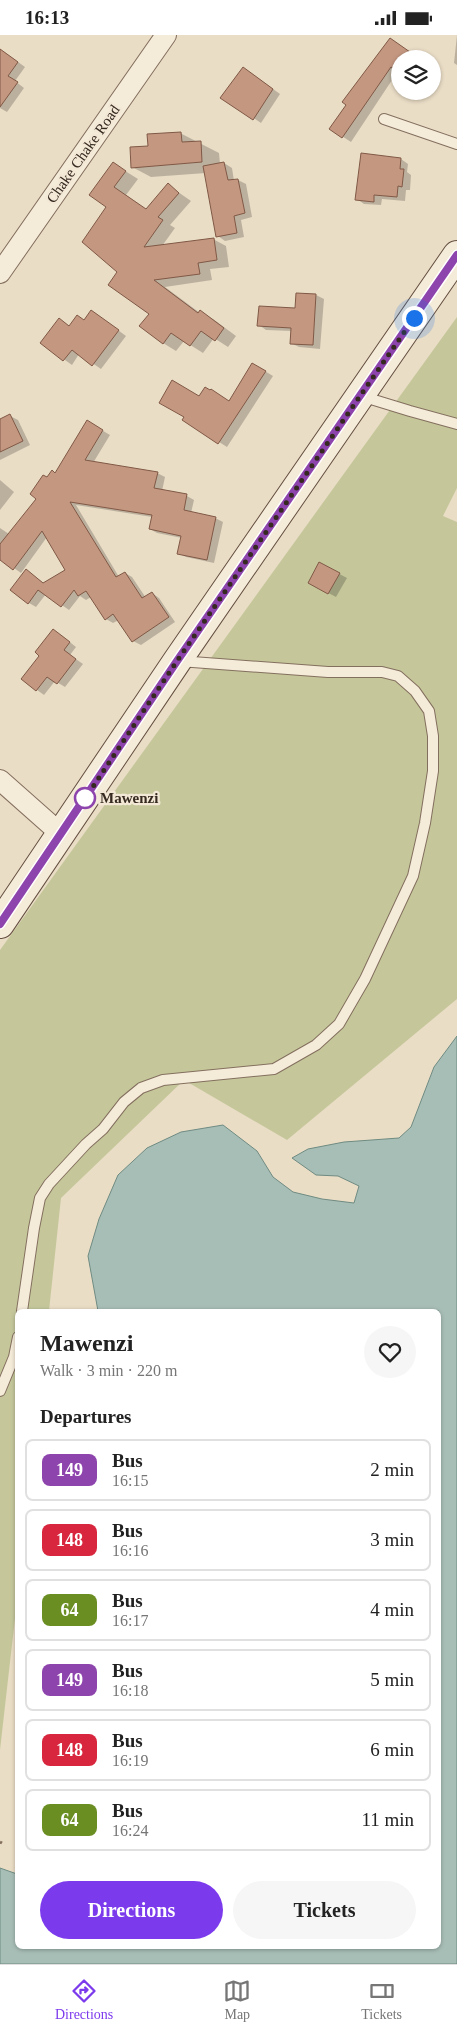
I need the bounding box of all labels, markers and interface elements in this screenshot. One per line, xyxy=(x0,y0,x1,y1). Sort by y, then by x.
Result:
text: 16:13 xyxy=(25,7,69,28)
map controls xyxy=(391,50,441,100)
button: layers xyxy=(391,50,441,100)
street label: Chake Chake Road xyxy=(43,102,123,206)
your location xyxy=(402,306,427,331)
marker: Mawenzi xyxy=(74,787,96,809)
place label: Mawenzi xyxy=(100,790,158,806)
button: heart xyxy=(364,1326,416,1378)
text: Mawenzi xyxy=(40,1330,133,1356)
text: Walk · 3 min · 220 m xyxy=(40,1362,177,1379)
text: Departures xyxy=(40,1406,131,1427)
text: Bus xyxy=(112,1450,143,1471)
text: 2 min xyxy=(370,1459,414,1480)
text: 149 xyxy=(56,1460,83,1480)
text: 16:15 xyxy=(112,1472,148,1489)
text: Bus xyxy=(112,1520,143,1541)
text: 3 min xyxy=(370,1529,414,1550)
text: 148 xyxy=(56,1530,83,1550)
text: 16:16 xyxy=(112,1542,148,1559)
text: Bus xyxy=(112,1590,143,1611)
text: 4 min xyxy=(370,1599,414,1620)
text: 64 xyxy=(61,1600,79,1620)
text: 16:17 xyxy=(112,1612,148,1629)
text: Bus xyxy=(112,1660,143,1681)
text: 5 min xyxy=(370,1669,414,1690)
text: 149 xyxy=(56,1670,83,1690)
text: 16:18 xyxy=(112,1682,148,1699)
text: Bus xyxy=(112,1730,143,1751)
text: 6 min xyxy=(370,1739,414,1760)
text: 148 xyxy=(56,1740,83,1760)
text: 16:19 xyxy=(112,1752,148,1769)
text: Bus xyxy=(112,1800,143,1821)
text: 11 min xyxy=(361,1809,414,1830)
text: 64 xyxy=(61,1810,79,1830)
text: 16:24 xyxy=(112,1822,148,1839)
button: Directions xyxy=(40,1881,223,1939)
button: Tickets xyxy=(233,1881,416,1939)
tab: Directions xyxy=(55,1977,113,2023)
tab: Map xyxy=(223,1977,251,2023)
tab: Tickets xyxy=(361,1977,402,2023)

